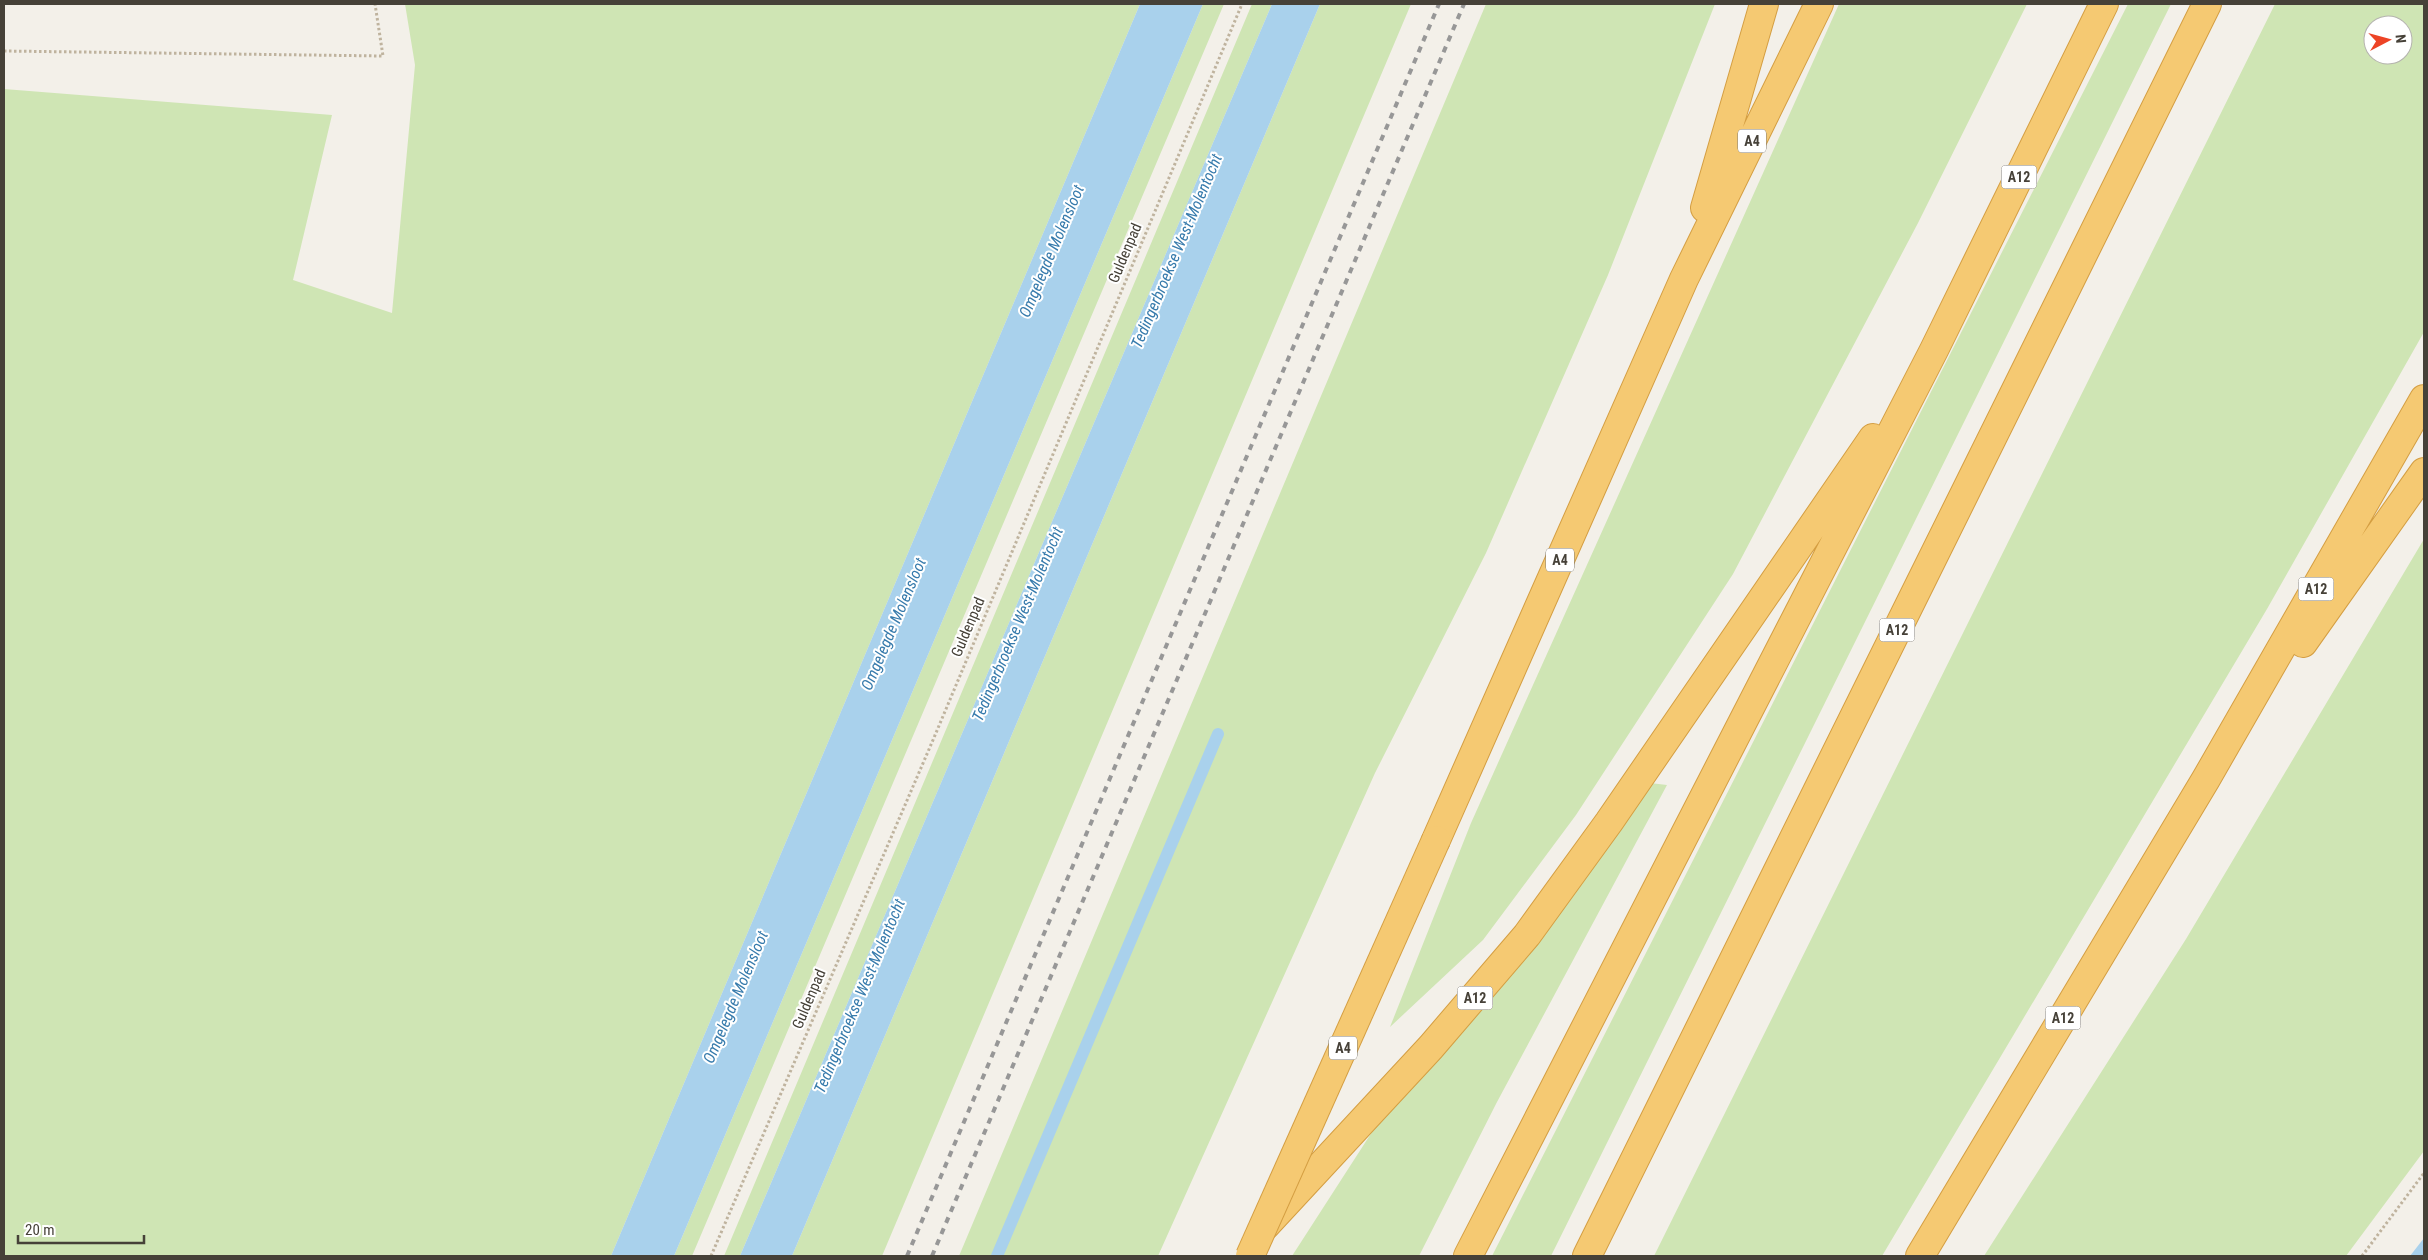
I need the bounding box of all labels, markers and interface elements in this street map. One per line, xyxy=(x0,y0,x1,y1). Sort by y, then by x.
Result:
north arrow xyxy=(2363,15,2413,65)
text: N xyxy=(2393,34,2409,44)
road number: A4 xyxy=(1738,130,1766,152)
water label: Tedingerbroekse West-Molentocht xyxy=(1127,151,1226,351)
road number: A12 xyxy=(2002,166,2036,188)
water label: Omgelegde Molensloot xyxy=(1015,182,1088,320)
street label: Guldenpad xyxy=(1104,220,1146,286)
water label: Tedingerbroekse West-Molentocht xyxy=(968,524,1067,724)
road number: A4 xyxy=(1546,548,1574,572)
water label: Omgelegde Molensloot xyxy=(857,555,930,693)
road number: A12 xyxy=(2298,578,2334,600)
street label: Guldenpad xyxy=(947,594,989,660)
road number: A12 xyxy=(1880,618,1914,642)
water label: Tedingerbroekse West-Molentocht xyxy=(810,896,909,1096)
water label: Omgelegde Molensloot xyxy=(699,928,772,1066)
street label: Guldenpad xyxy=(788,966,830,1032)
road number: A12 xyxy=(1458,986,1492,1010)
road number: A12 xyxy=(2046,1006,2080,1030)
road number: A4 xyxy=(1329,1036,1357,1060)
scale bar xyxy=(18,1212,144,1244)
text: 20 m xyxy=(25,1221,55,1239)

